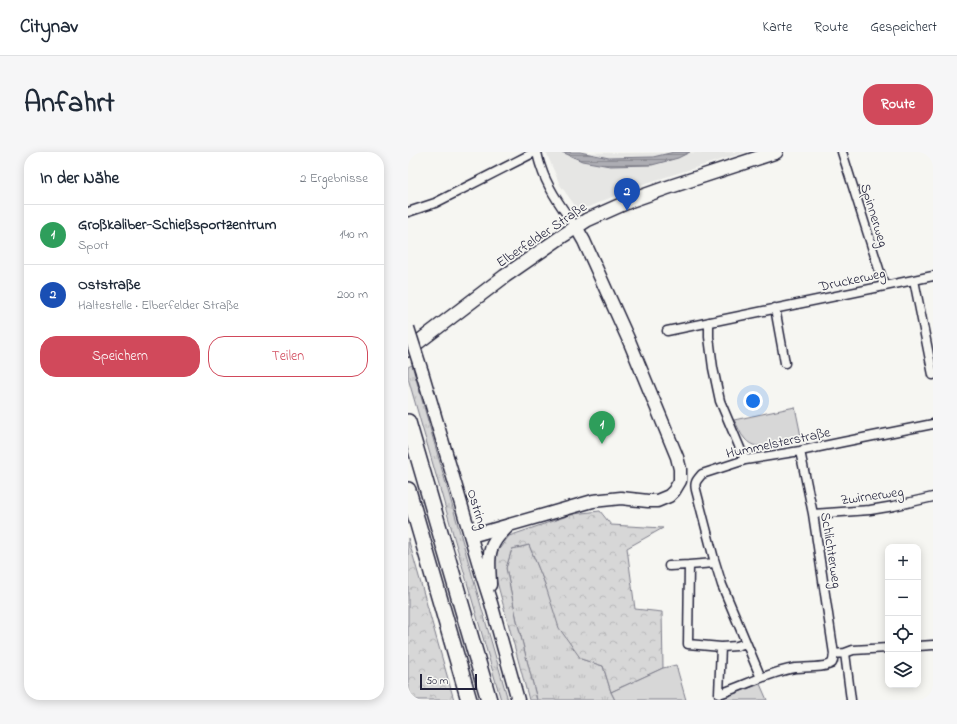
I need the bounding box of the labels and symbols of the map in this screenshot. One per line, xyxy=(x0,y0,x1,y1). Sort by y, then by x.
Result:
pin: 2 xyxy=(614,178,640,211)
street label: Spinnerweg xyxy=(853,181,893,250)
street label: Elberfelder Straße xyxy=(492,197,592,273)
street label: Druckerweg xyxy=(816,263,888,299)
your location xyxy=(743,391,763,411)
pin: 1 xyxy=(589,411,615,444)
street label: Hummelsterstraße xyxy=(724,422,833,465)
street label: Zwirnerweg xyxy=(839,482,905,512)
street label: Ostring xyxy=(460,487,493,532)
street label: Schlichterweg xyxy=(813,511,847,590)
scale bar xyxy=(420,672,477,691)

